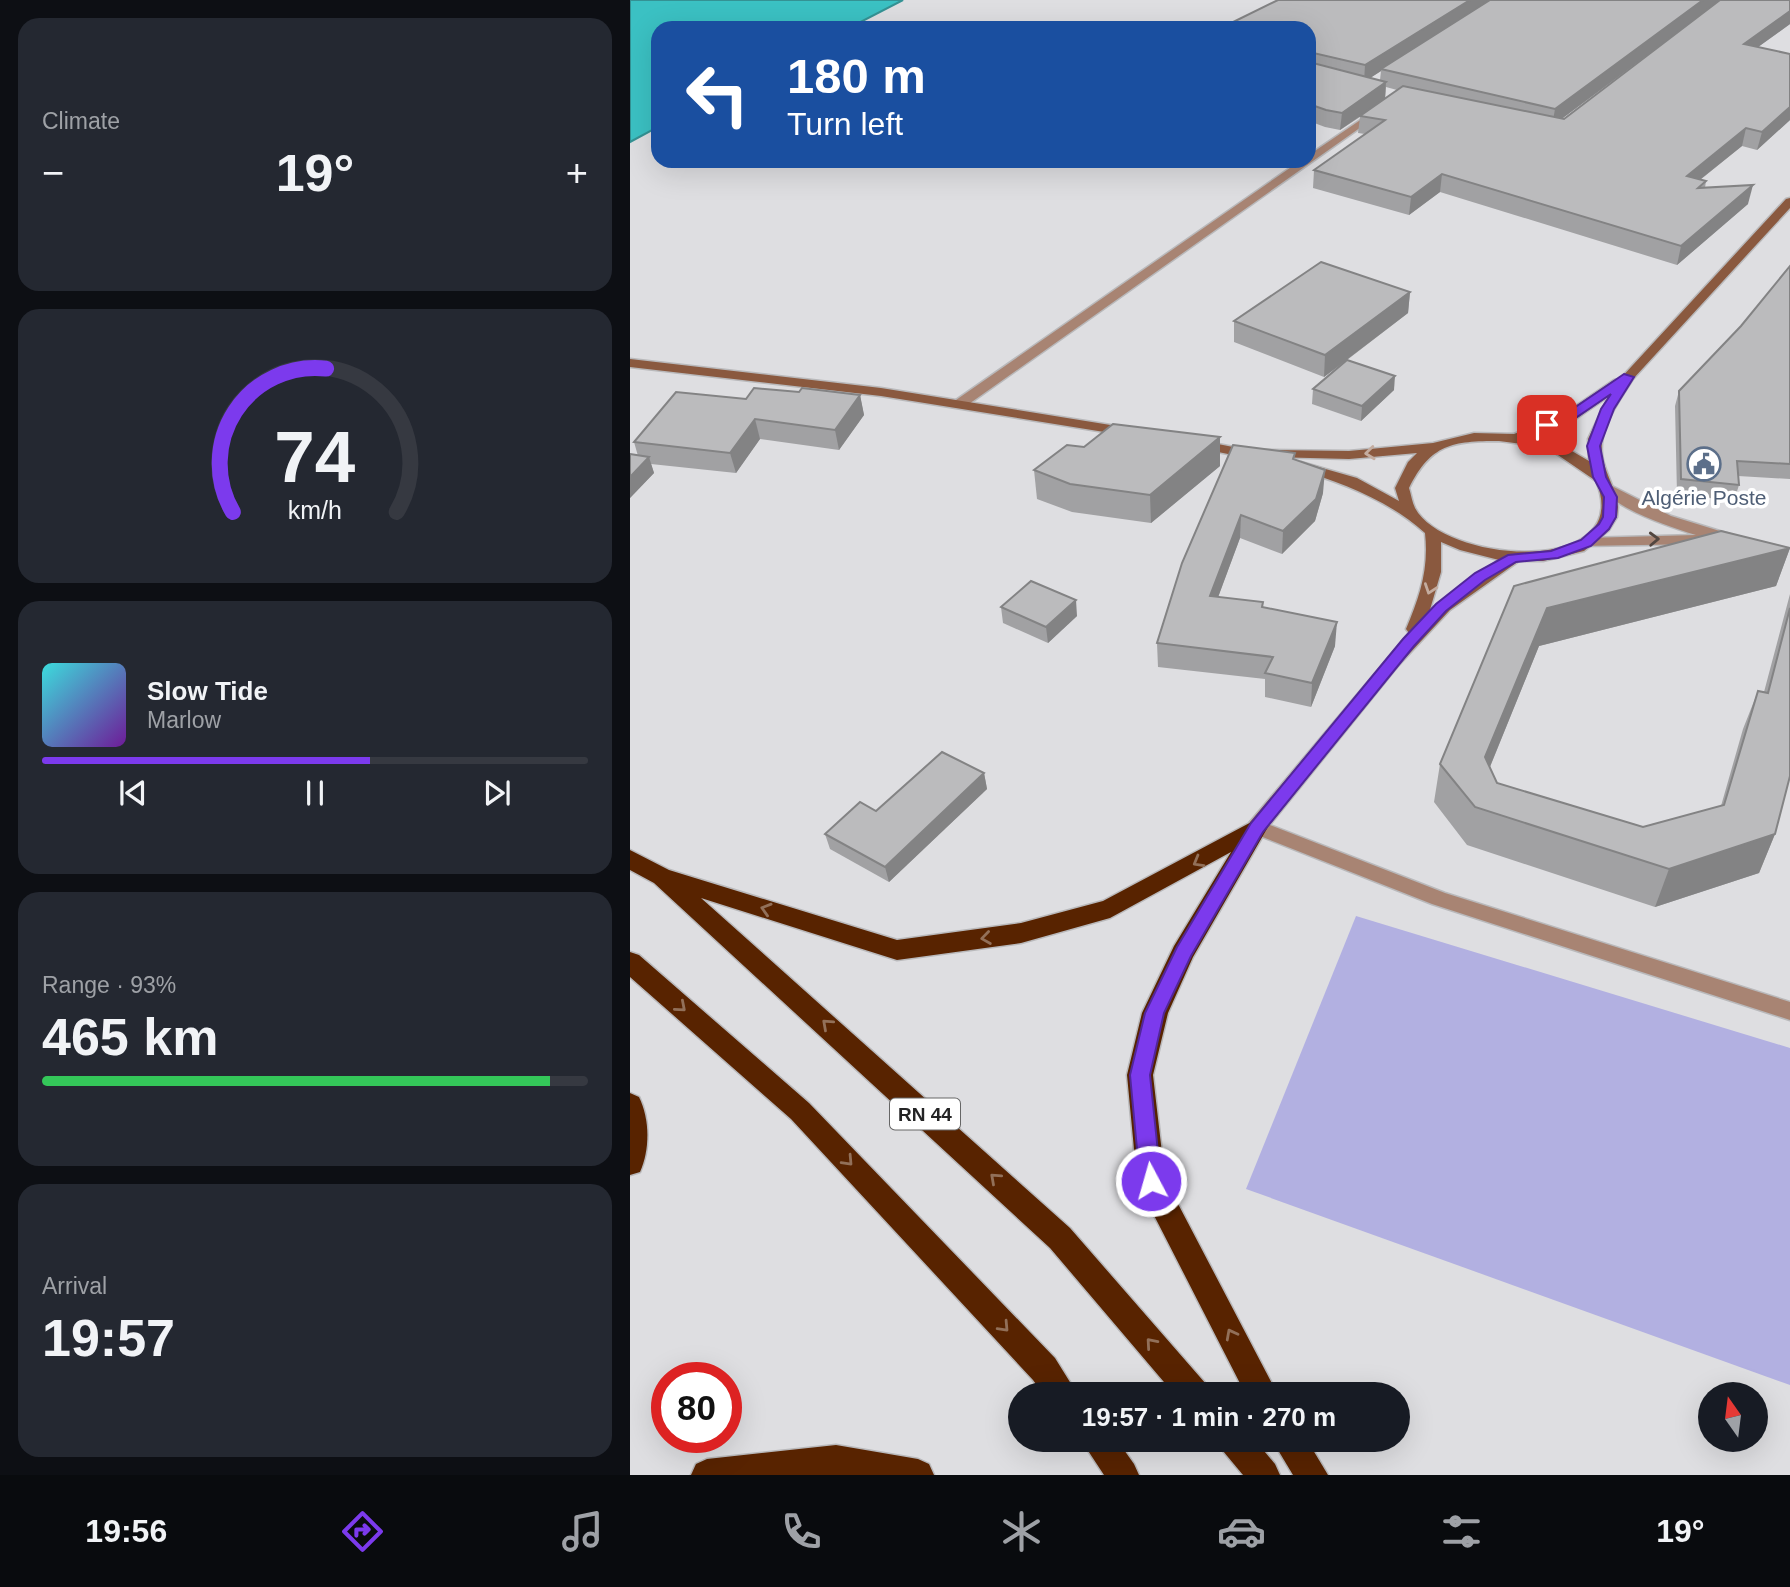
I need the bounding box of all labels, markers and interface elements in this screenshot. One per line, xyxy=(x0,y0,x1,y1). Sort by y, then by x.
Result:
icon: left xyxy=(672,49,763,140)
text: 180 m xyxy=(787,49,926,103)
text: Turn left xyxy=(787,106,903,142)
text: Climate xyxy=(42,108,120,134)
text: 19° xyxy=(276,144,354,202)
text: − xyxy=(42,152,64,194)
text: + xyxy=(566,152,588,194)
pin xyxy=(1517,395,1577,455)
icon: arrive xyxy=(1528,406,1566,444)
text: 74 xyxy=(275,417,356,498)
public building icon: Algérie Poste xyxy=(1685,445,1723,483)
one-way arrow xyxy=(1364,446,1376,461)
place label: Algérie Poste xyxy=(1642,486,1766,509)
text: km/h xyxy=(288,496,342,524)
one-way arrow xyxy=(1649,532,1660,547)
one-way arrow xyxy=(1424,582,1438,595)
text: Slow Tide xyxy=(147,676,268,706)
text: Marlow xyxy=(147,707,221,733)
icon: previous xyxy=(114,774,152,812)
icon: pause xyxy=(296,774,334,812)
icon: next xyxy=(478,774,516,812)
one-way arrow xyxy=(1193,854,1206,867)
one-way arrow xyxy=(760,903,772,917)
one-way arrow xyxy=(980,930,992,945)
text: Range · 93% xyxy=(42,972,176,998)
one-way arrow xyxy=(673,999,686,1011)
text: 465 km xyxy=(42,1008,218,1066)
one-way arrow xyxy=(822,1020,835,1033)
road number: RN 44 xyxy=(890,1098,960,1130)
position arrow xyxy=(1114,1144,1188,1218)
one-way arrow xyxy=(839,1153,852,1166)
one-way arrow xyxy=(990,1174,1003,1186)
text: Arrival xyxy=(42,1273,107,1299)
text: 19:57 xyxy=(42,1309,175,1367)
one-way arrow xyxy=(996,1319,1009,1332)
one-way arrow xyxy=(1225,1329,1239,1342)
one-way arrow xyxy=(1147,1338,1159,1351)
speed limit sign: 80 xyxy=(651,1362,742,1453)
north arrow xyxy=(1698,1382,1768,1452)
map controls xyxy=(1698,1382,1768,1452)
text: 19:57 · 1 min · 270 m xyxy=(1082,1402,1336,1432)
icon: directions xyxy=(338,1507,387,1556)
icon: music xyxy=(558,1507,607,1556)
icon: phone xyxy=(777,1507,826,1556)
icon: climate xyxy=(997,1507,1046,1556)
icon: car xyxy=(1217,1507,1266,1556)
icon: filters xyxy=(1437,1507,1486,1556)
text: 19:56 xyxy=(85,1513,167,1549)
text: 19° xyxy=(1656,1513,1705,1549)

